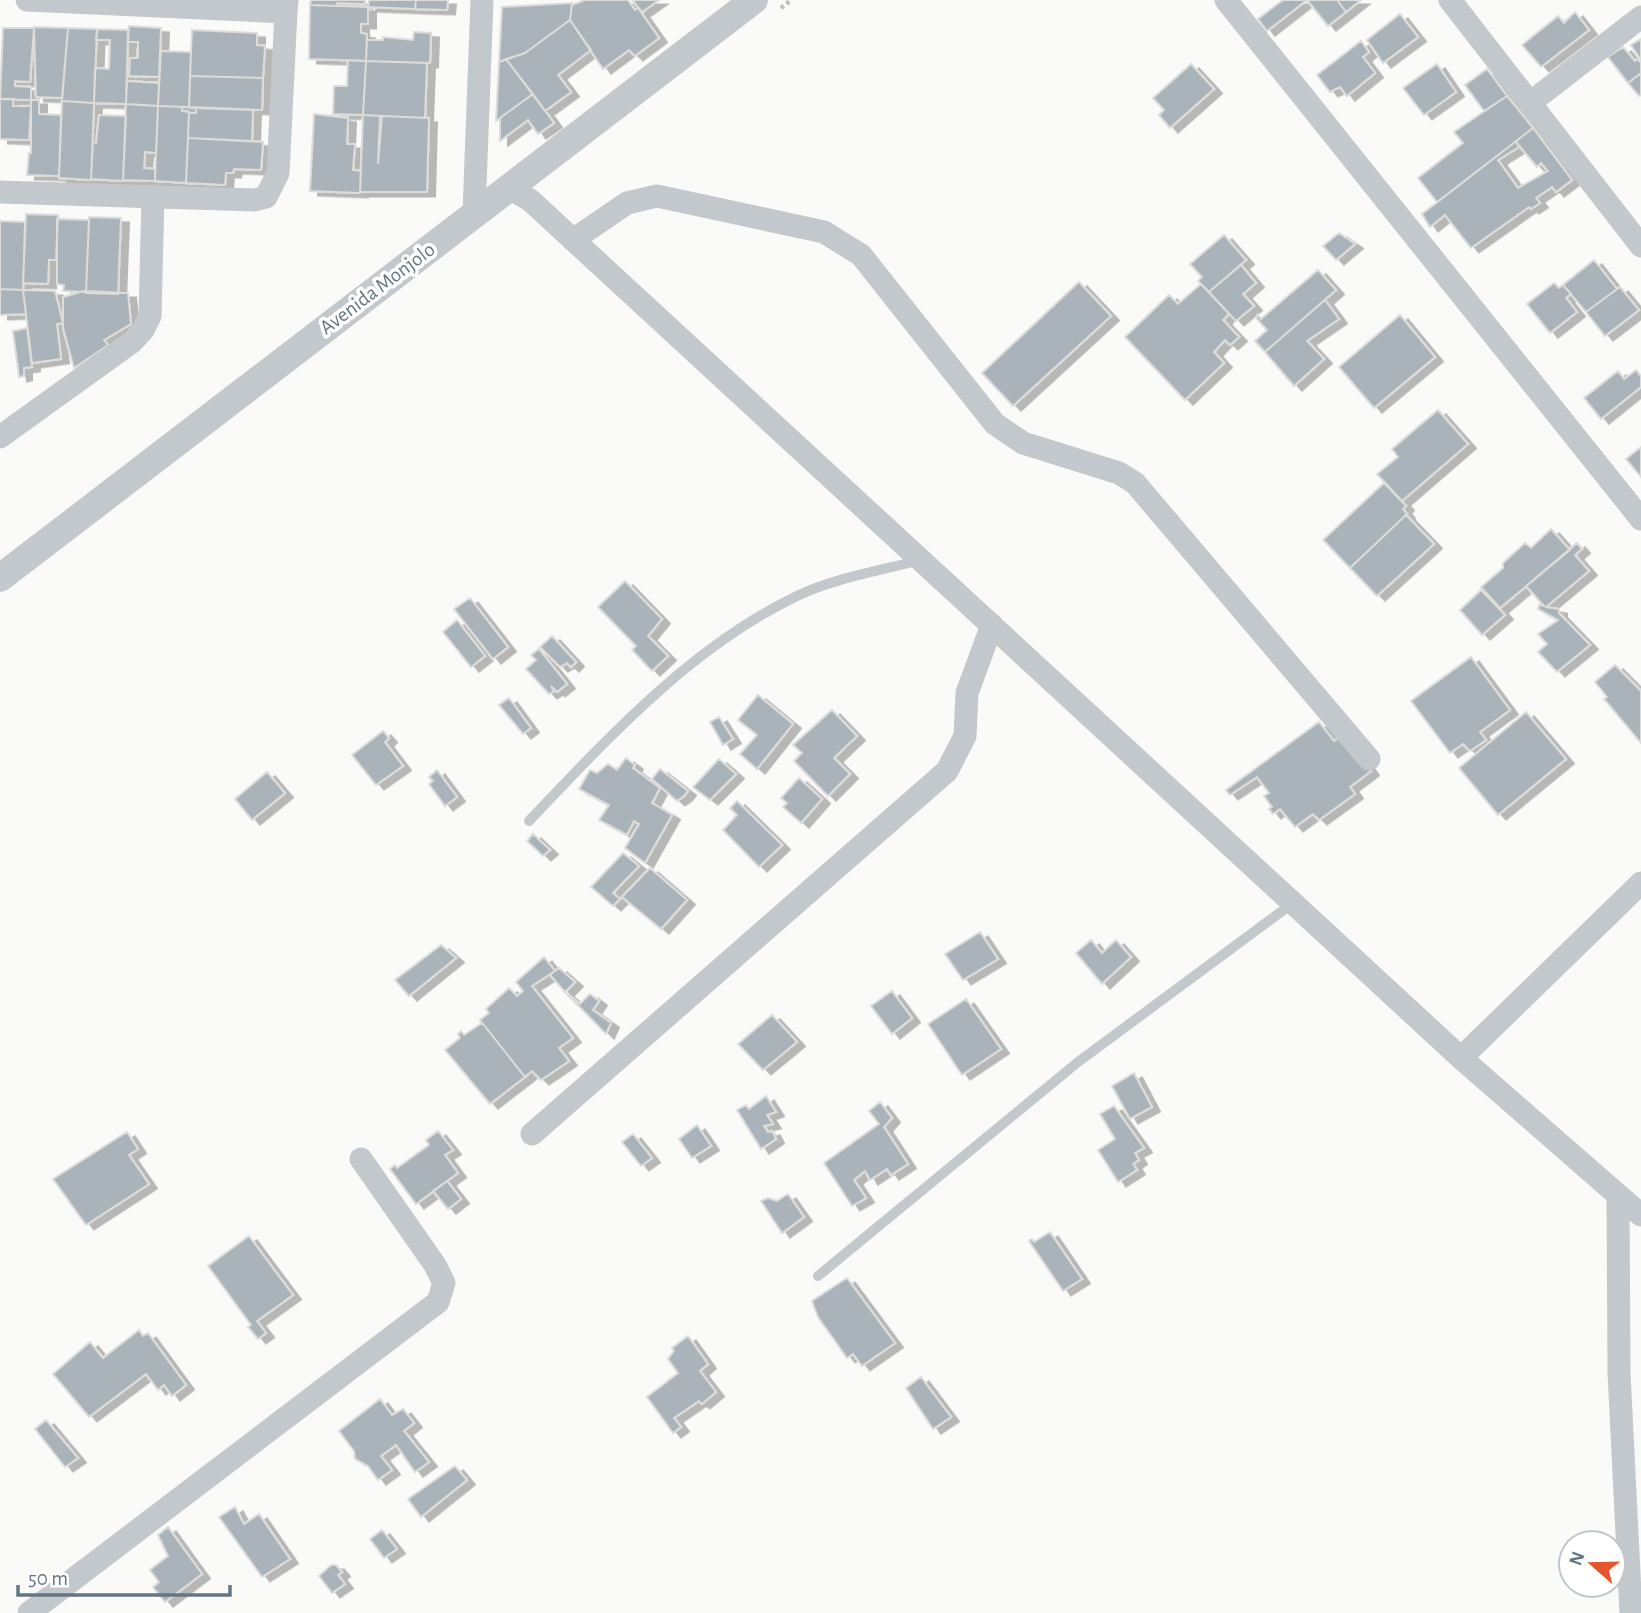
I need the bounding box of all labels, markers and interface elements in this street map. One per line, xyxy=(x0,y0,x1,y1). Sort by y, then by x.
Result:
street label: Avenida Monjolo xyxy=(316,238,439,338)
north arrow xyxy=(1557,1529,1627,1599)
text: N xyxy=(1566,1549,1589,1568)
scale bar xyxy=(18,1554,229,1598)
text: 50 m xyxy=(28,1568,68,1589)

